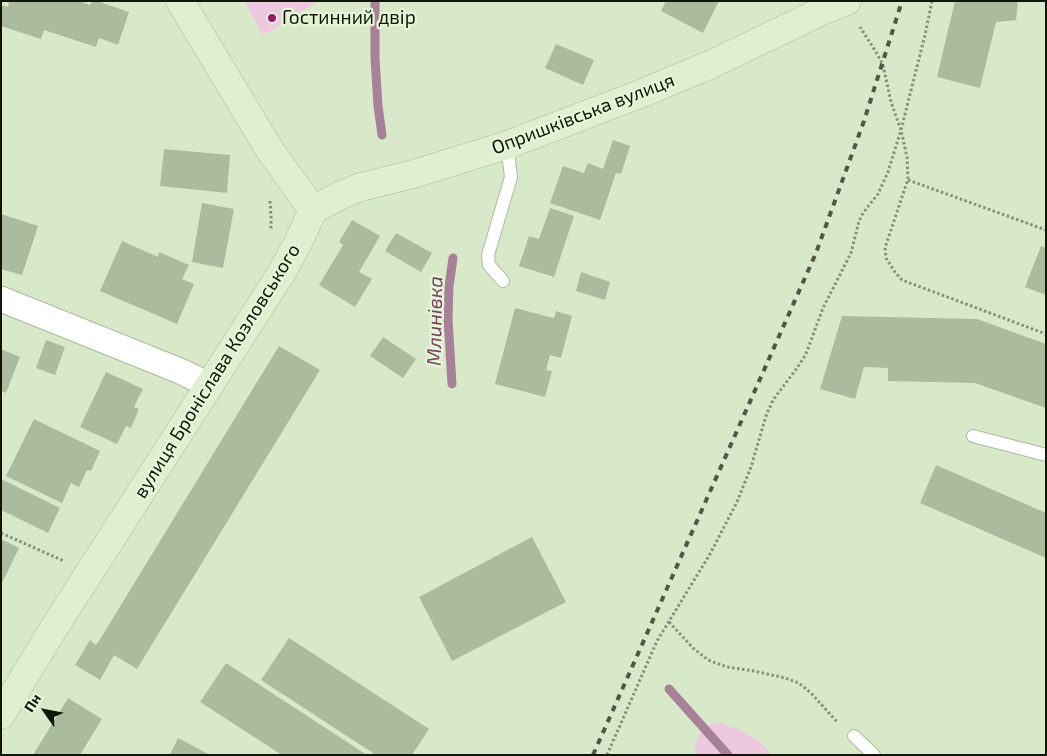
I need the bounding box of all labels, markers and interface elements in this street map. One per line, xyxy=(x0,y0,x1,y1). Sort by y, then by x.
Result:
place label: Гостинний двір xyxy=(282,7,416,29)
marker: Гостинний двір xyxy=(266,12,278,24)
street label: Опришківська вулиця xyxy=(488,69,678,159)
street label: вулиця Броніслава Козловського xyxy=(129,240,305,502)
water label: Млинівка xyxy=(422,276,448,366)
north arrow xyxy=(20,686,70,736)
text: Пн xyxy=(20,690,44,715)

